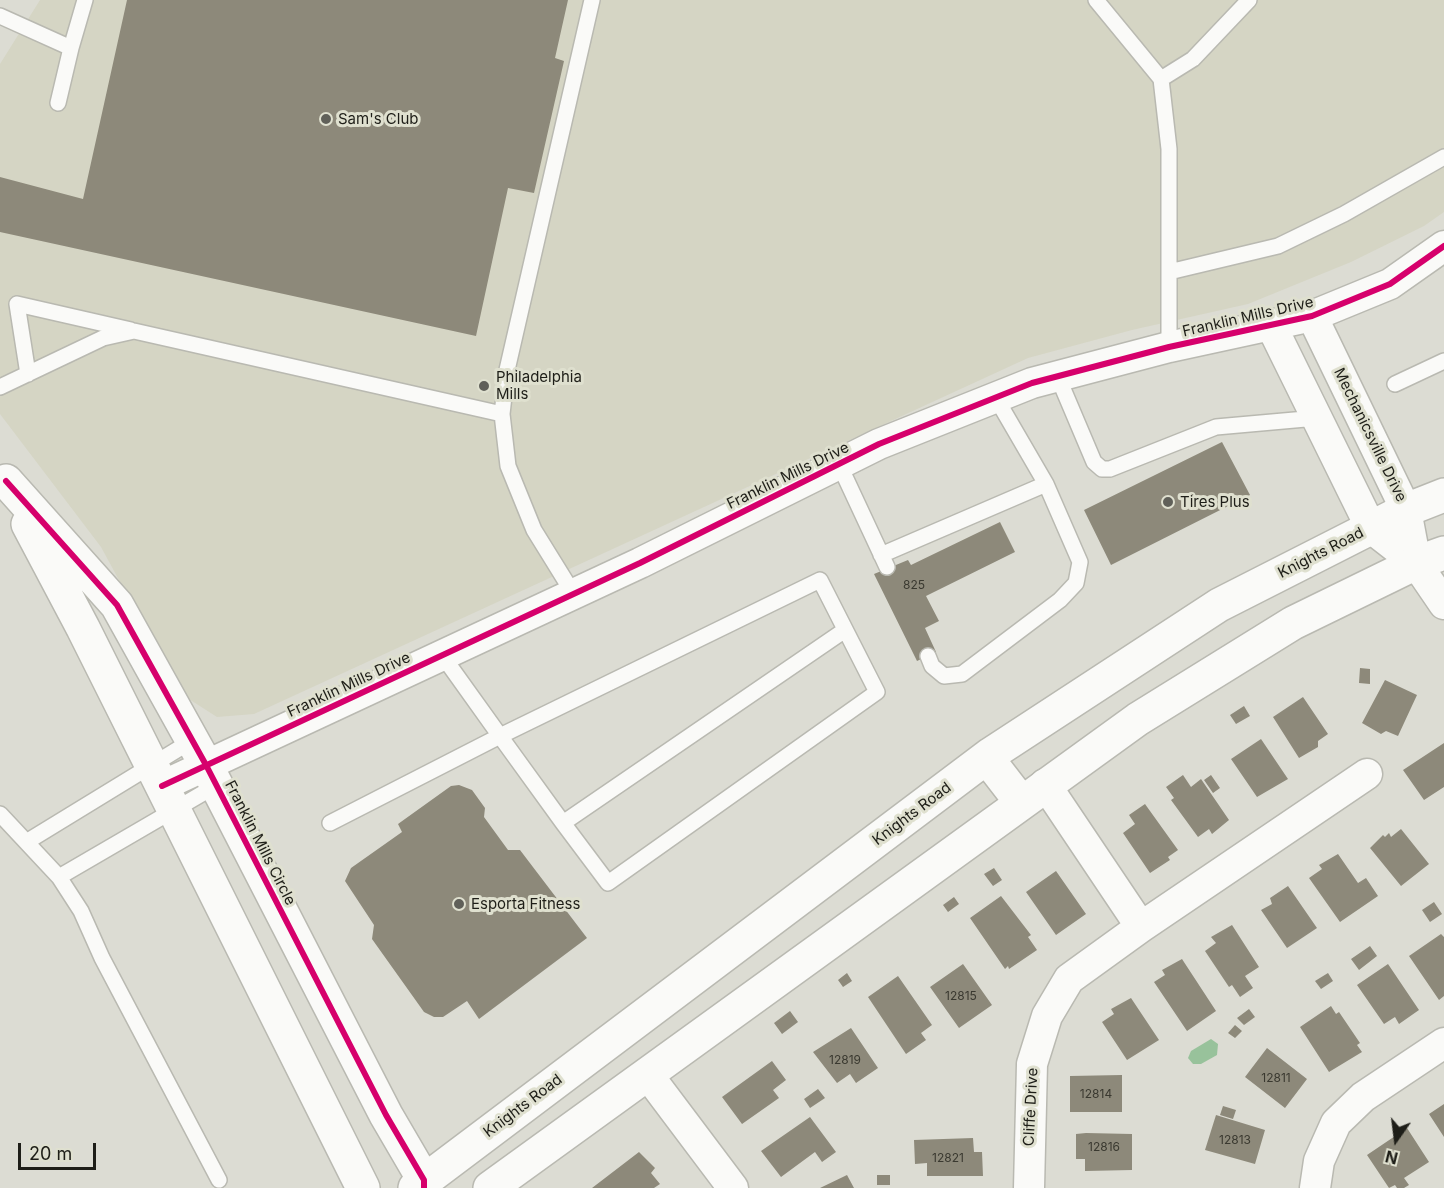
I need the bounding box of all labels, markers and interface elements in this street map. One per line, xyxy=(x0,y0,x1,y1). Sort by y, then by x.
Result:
place label: Sam's Club xyxy=(338,110,418,128)
marker: Sam's Club xyxy=(319,112,333,126)
street label: Franklin Mills Drive xyxy=(1181,293,1315,341)
street label: Mechanicsville Drive xyxy=(1330,365,1410,505)
place label: Philadelphia Mills xyxy=(496,368,582,403)
marker: Philadelphia Mills xyxy=(477,379,491,393)
street label: Franklin Mills Drive xyxy=(724,439,852,513)
place label: Tires Plus xyxy=(1180,493,1250,511)
marker: Tires Plus xyxy=(1161,495,1175,509)
street label: Knights Road xyxy=(1275,524,1367,582)
house number: 825 xyxy=(903,578,925,592)
street label: Franklin Mills Drive xyxy=(285,649,413,721)
street label: Franklin Mills Circle xyxy=(221,778,299,908)
street label: Knights Road xyxy=(869,779,955,849)
place label: Esporta Fitness xyxy=(471,895,580,913)
marker: Esporta Fitness xyxy=(452,897,466,911)
house number: 12815 xyxy=(945,989,977,1003)
house number: 12819 xyxy=(829,1053,861,1067)
street label: Cliffe Drive xyxy=(1020,1067,1042,1147)
street label: Knights Road xyxy=(480,1071,566,1141)
house number: 12811 xyxy=(1261,1071,1291,1085)
house number: 12814 xyxy=(1080,1087,1112,1101)
north arrow xyxy=(1366,1110,1426,1170)
scale bar xyxy=(21,1131,99,1169)
house number: 12813 xyxy=(1219,1133,1251,1147)
house number: 12816 xyxy=(1088,1140,1120,1154)
text: 20 m xyxy=(29,1143,72,1164)
text: N xyxy=(1383,1146,1400,1169)
house number: 12821 xyxy=(932,1151,964,1165)

